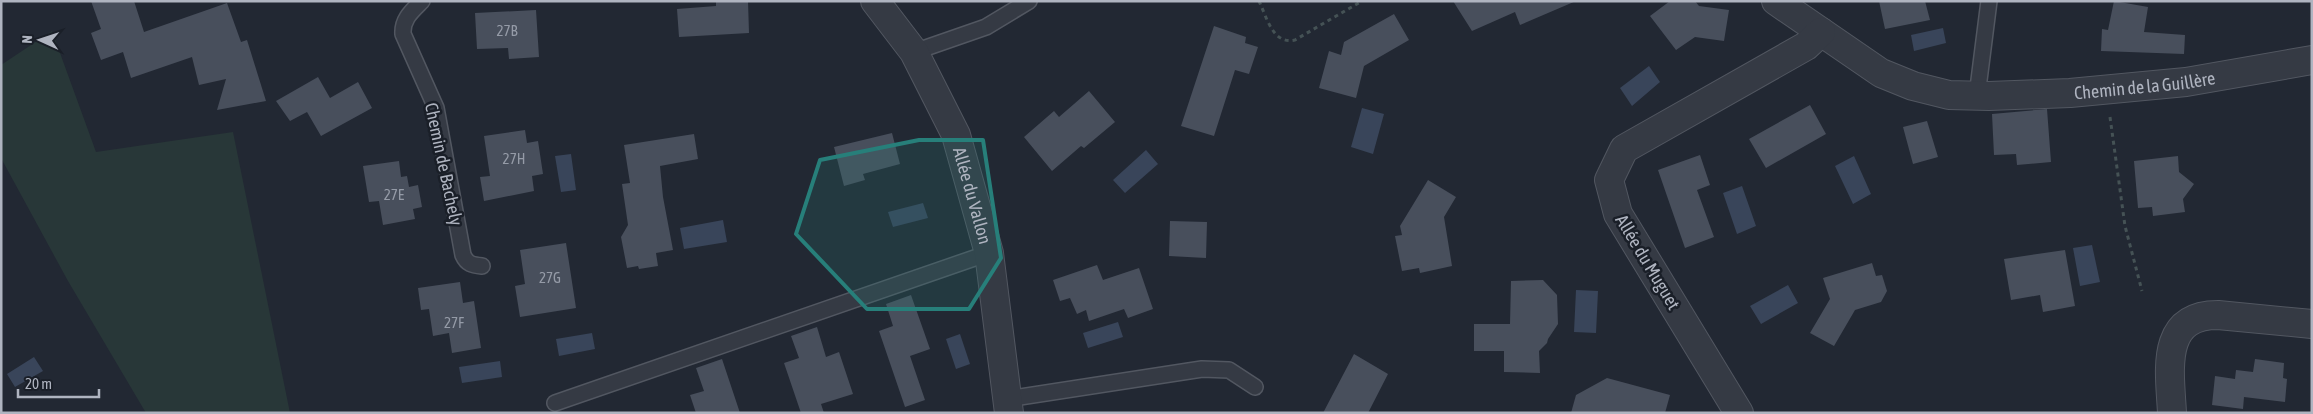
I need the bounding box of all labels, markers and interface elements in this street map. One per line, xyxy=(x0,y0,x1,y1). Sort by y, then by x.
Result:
north arrow xyxy=(15,15,65,65)
house number: 27B xyxy=(496,22,518,39)
text: N xyxy=(19,35,35,44)
street label: Chemin de la Guillère xyxy=(2073,67,2217,103)
street label: Chemin de Bachely xyxy=(421,101,467,227)
street label: Allée du Vallon xyxy=(949,145,996,246)
house number: 27H xyxy=(503,150,525,167)
house number: 27E xyxy=(384,186,405,203)
street label: Allée du Muguet xyxy=(1611,211,1685,313)
house number: 27G xyxy=(539,269,561,286)
house number: 27F xyxy=(444,314,464,331)
scale bar xyxy=(18,366,99,398)
text: 20 m xyxy=(25,375,52,392)

